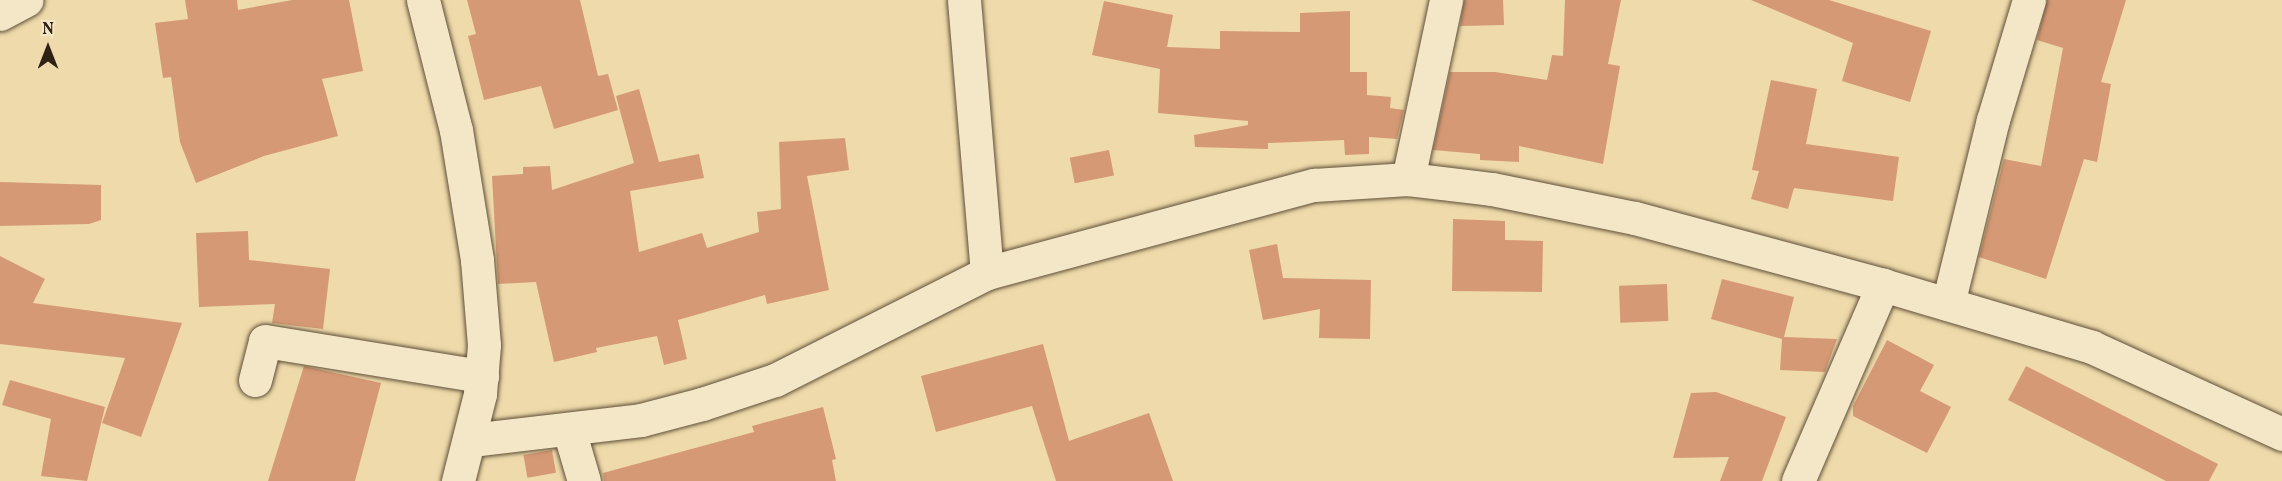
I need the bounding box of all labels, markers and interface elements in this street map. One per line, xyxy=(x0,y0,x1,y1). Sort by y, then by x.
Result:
north arrow xyxy=(18,18,78,78)
text: N xyxy=(42,19,54,41)

